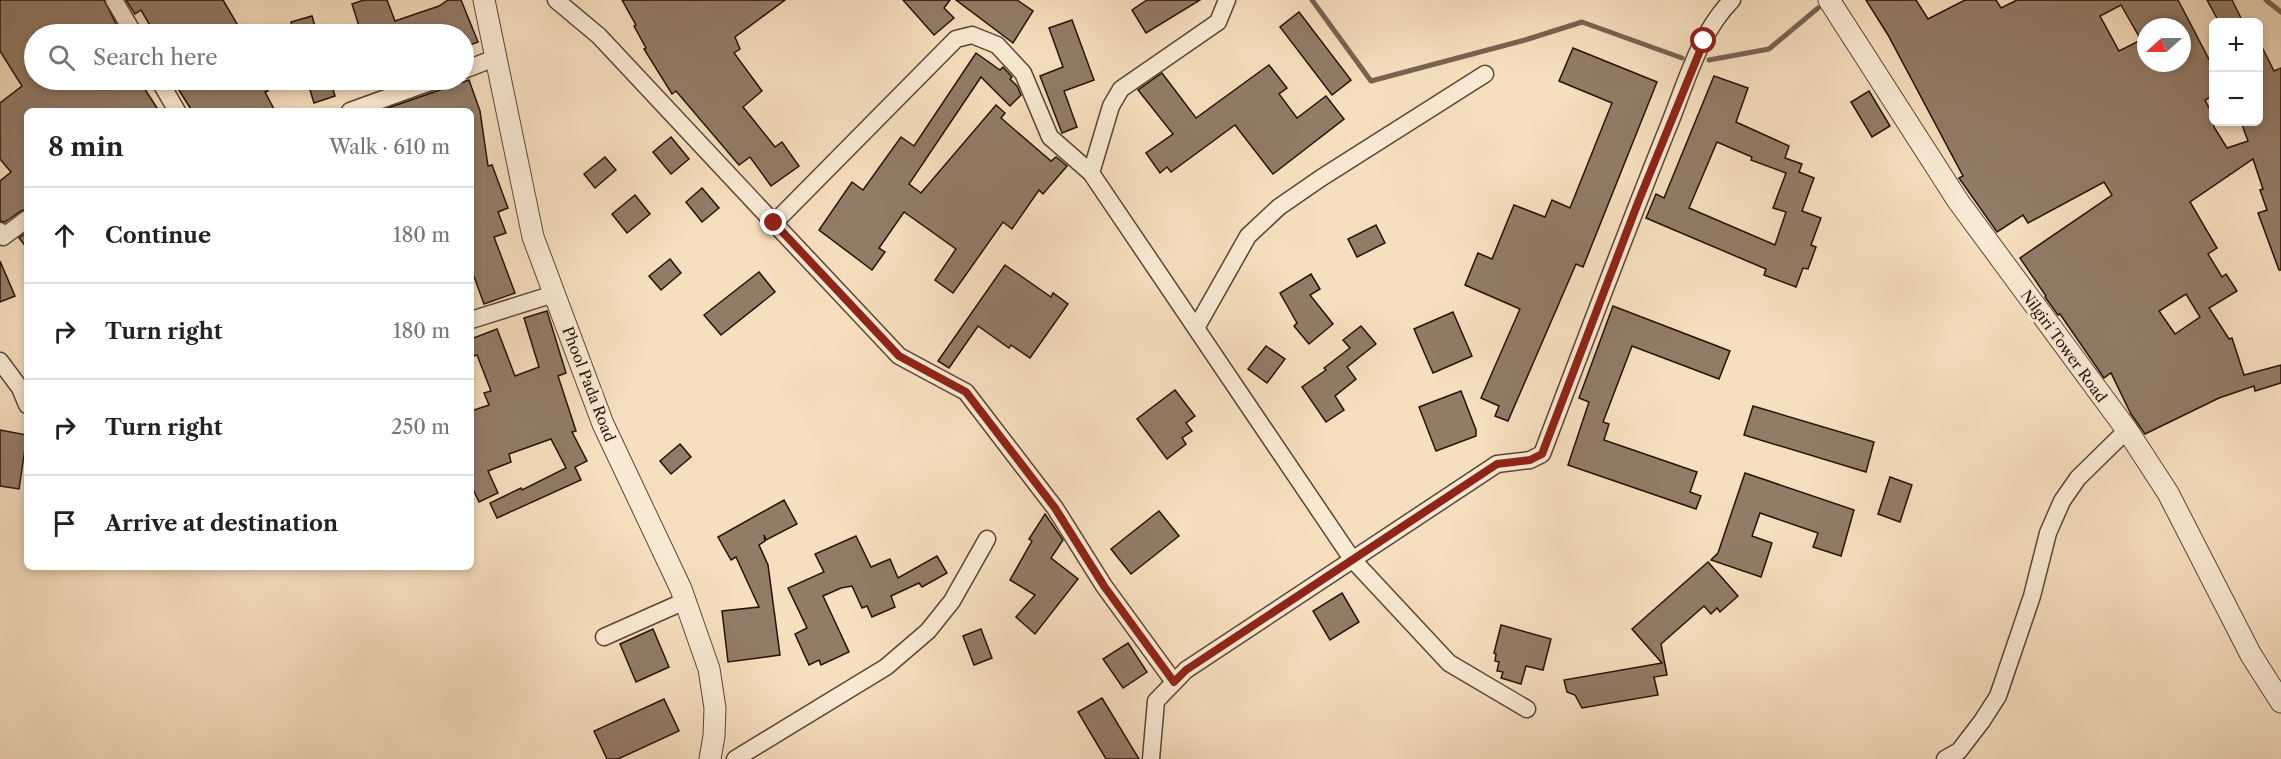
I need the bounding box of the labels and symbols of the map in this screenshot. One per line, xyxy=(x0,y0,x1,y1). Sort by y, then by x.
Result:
north arrow xyxy=(2137,18,2191,72)
route start xyxy=(1690,27,1716,53)
route end xyxy=(760,209,786,235)
street label: Nilgiri Tower Road xyxy=(2017,286,2111,406)
street label: Phool Pada Road xyxy=(558,324,620,444)

